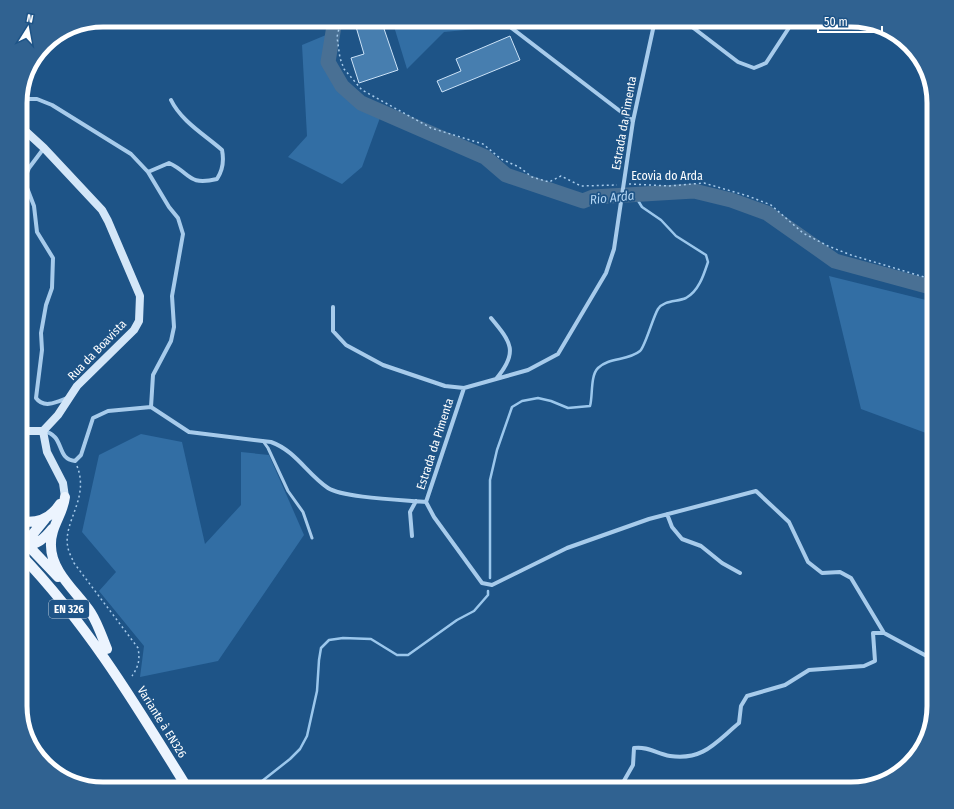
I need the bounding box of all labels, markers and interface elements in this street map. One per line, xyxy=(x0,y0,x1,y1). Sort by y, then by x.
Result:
north arrow xyxy=(8,8,48,48)
scale bar xyxy=(818,8,882,34)
text: N xyxy=(25,12,34,26)
text: 50 m xyxy=(824,15,848,29)
street label: Estrada da Pimenta xyxy=(609,75,639,171)
street label: Ecovia do Arda xyxy=(631,169,703,183)
water label: Rio Arda xyxy=(589,188,635,207)
street label: Rua da Boavista xyxy=(65,317,129,383)
street label: Estrada da Pimenta xyxy=(414,397,456,491)
road number: EN 326 xyxy=(49,600,89,618)
street label: Variante à EN326 xyxy=(134,684,190,760)

